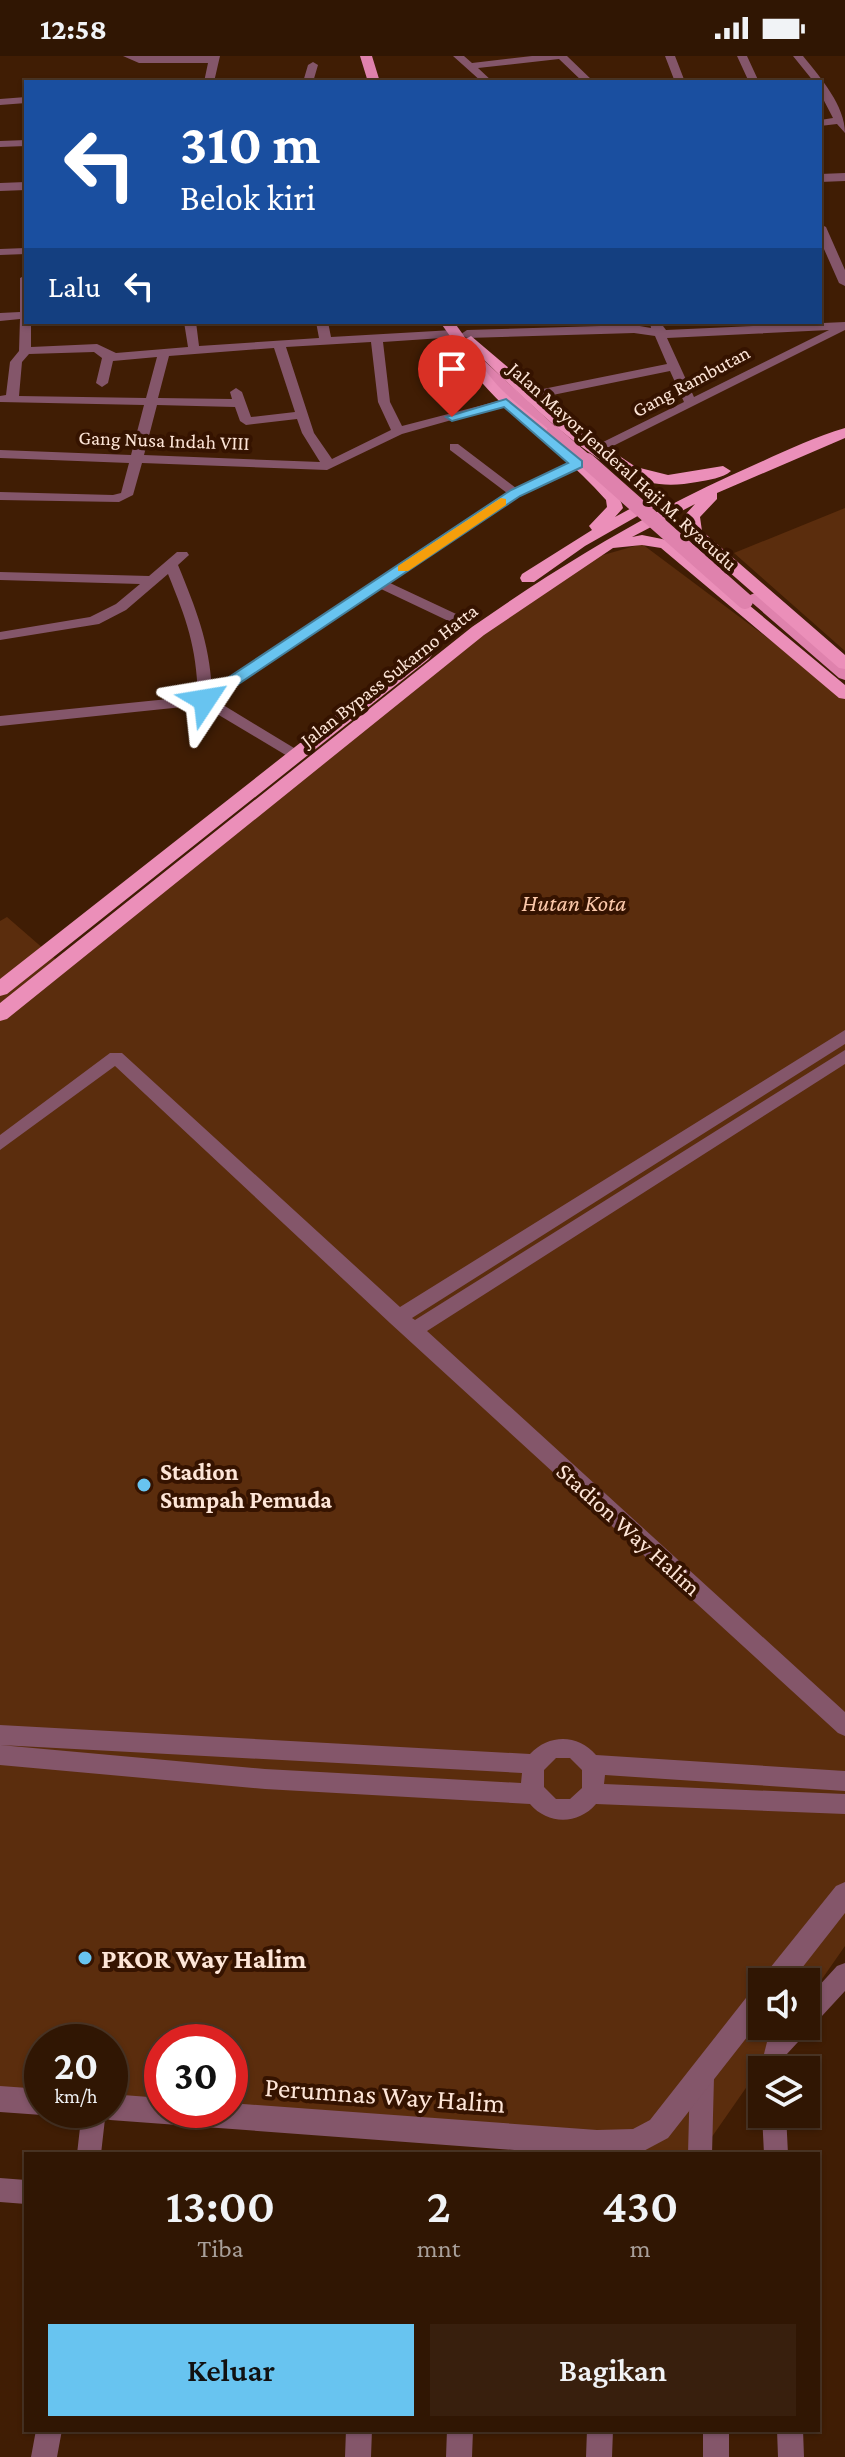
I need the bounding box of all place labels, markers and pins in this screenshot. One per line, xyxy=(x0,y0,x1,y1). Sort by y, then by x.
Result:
pin xyxy=(418,335,486,417)
place label: Stadion Sumpah Pemuda xyxy=(160,1458,332,1513)
marker: Stadion Sumpah Pemuda xyxy=(135,1476,153,1494)
place label: PKOR Way Halim xyxy=(101,1943,307,1974)
marker: PKOR Way Halim xyxy=(76,1949,94,1967)

